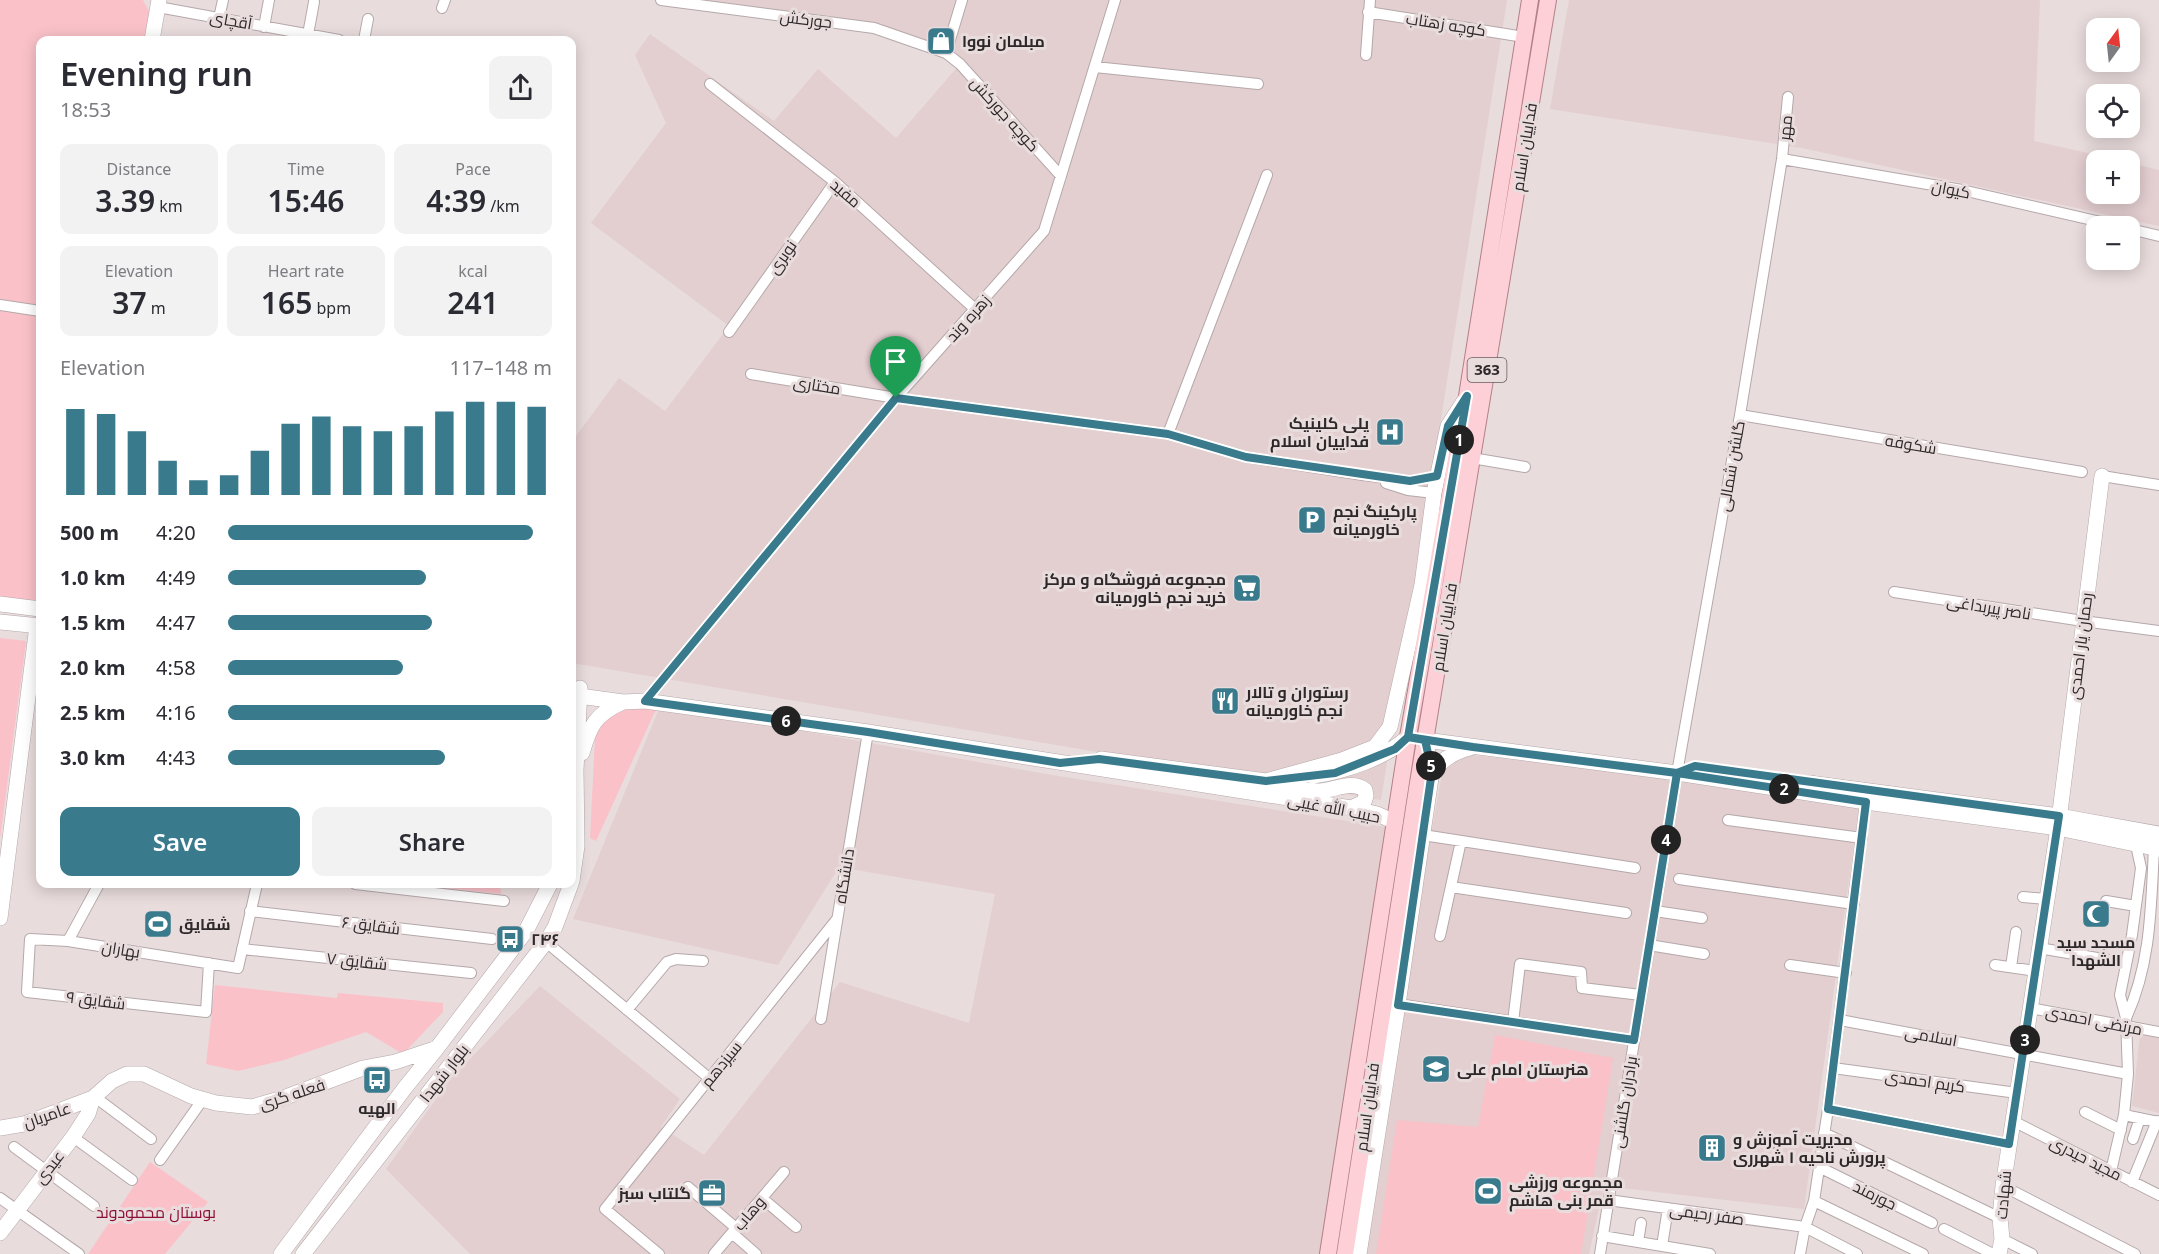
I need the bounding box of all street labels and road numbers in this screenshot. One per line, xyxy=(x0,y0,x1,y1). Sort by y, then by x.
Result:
street label: آقچای xyxy=(208,5,255,36)
street label: جورکش xyxy=(779,5,833,33)
street label: کوچه زهتاب xyxy=(1404,7,1487,42)
street label: کوچه جورکش xyxy=(965,72,1045,157)
street label: فداییان اسلام xyxy=(1506,101,1543,193)
street label: مهر xyxy=(1773,114,1797,143)
street label: مفید xyxy=(826,174,866,212)
street label: کیوان xyxy=(1930,174,1972,204)
street label: نوبری xyxy=(762,236,802,278)
street label: زهره وند xyxy=(941,290,995,346)
road number: 363 xyxy=(1468,358,1506,382)
street label: مختاری xyxy=(792,370,842,400)
street label: گلشن شمالی xyxy=(1712,419,1750,513)
street label: شکوفه xyxy=(1884,429,1938,459)
street label: فداییان اسلام xyxy=(1426,581,1463,673)
street label: ناصر پیربداغی xyxy=(1945,589,2033,626)
street label: رحمان یار احمدی xyxy=(2063,591,2097,701)
street label: حبیب الله غیبی xyxy=(1286,788,1382,828)
street label: دانشگاه xyxy=(829,847,859,905)
street label: شقایق ۶ xyxy=(341,911,401,939)
street label: بهاران xyxy=(100,935,142,963)
street label: شقایق ۷ xyxy=(326,947,388,975)
street label: شقایق ۹ xyxy=(65,985,127,1015)
street label: مرتضی احمدی xyxy=(2044,1000,2144,1040)
street label: اسلامی xyxy=(1903,1021,1959,1051)
street label: سیزدهم xyxy=(696,1036,747,1092)
street label: بلوار شهدا xyxy=(414,1040,474,1106)
street label: برادران گلشنی xyxy=(1606,1054,1642,1150)
street label: فداییان اسلام xyxy=(1350,1061,1385,1153)
street label: کریم احمدی xyxy=(1883,1064,1966,1098)
street label: فعله گری xyxy=(256,1073,328,1115)
street label: عامریان xyxy=(20,1097,74,1133)
street label: مجید حیدری xyxy=(2046,1130,2126,1186)
street label: عیدی xyxy=(29,1146,69,1188)
street label: شهادت xyxy=(1990,1170,2016,1220)
street label: جورمند xyxy=(1850,1175,1900,1215)
street label: وهاب xyxy=(728,1191,770,1235)
street label: صفر رحیمی xyxy=(1668,1198,1746,1230)

